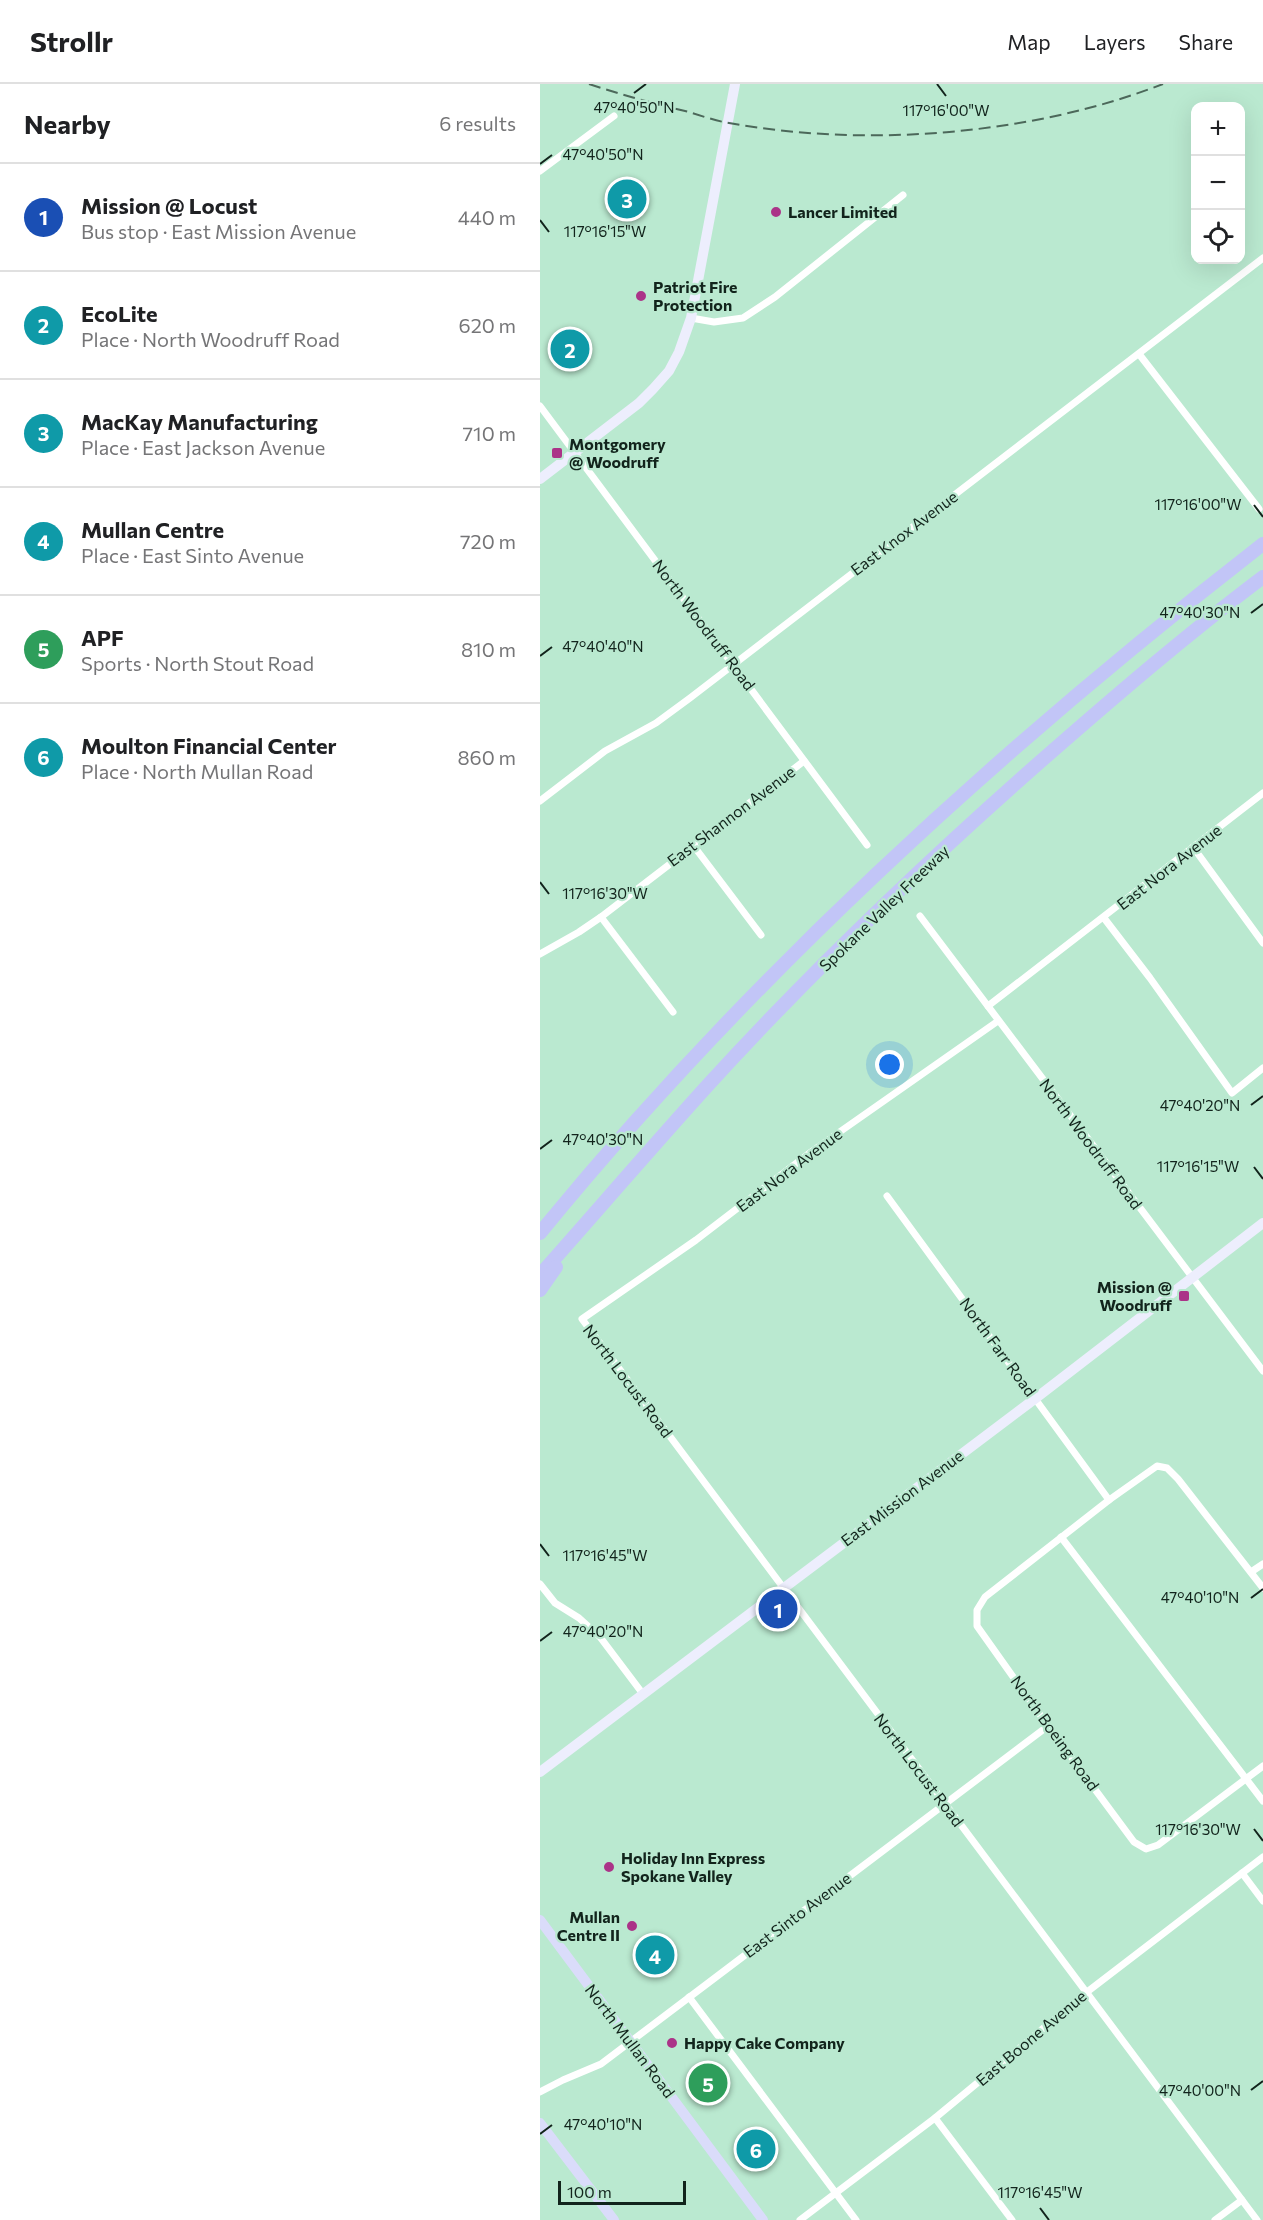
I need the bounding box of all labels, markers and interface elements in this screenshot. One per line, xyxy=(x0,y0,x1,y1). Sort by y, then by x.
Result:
text: Strollr xyxy=(30,24,113,58)
text: Map xyxy=(1007,29,1051,54)
text: Layers xyxy=(1084,29,1146,54)
text: Share xyxy=(1179,29,1233,54)
text: 47°40'50"N xyxy=(594,98,674,116)
text: 117°16'00"W xyxy=(903,101,989,119)
map controls xyxy=(1191,102,1245,264)
button: + xyxy=(1191,102,1245,156)
text: Nearby xyxy=(24,108,111,139)
text: 6 results xyxy=(439,111,516,135)
text: 47°40'50"N xyxy=(563,145,643,163)
button: − xyxy=(1191,156,1245,210)
pin: 3 xyxy=(608,176,646,222)
text: Mission @ Locust xyxy=(81,192,257,219)
place label: Lancer Limited xyxy=(788,202,897,221)
text: 1 xyxy=(39,205,48,229)
text: 440 m xyxy=(458,205,516,229)
marker: Lancer Limited xyxy=(769,205,783,219)
button: locate xyxy=(1191,210,1245,264)
text: Bus stop · East Mission Avenue xyxy=(81,219,356,243)
text: 117°16'15"W xyxy=(564,222,646,240)
place label: Patriot Fire Protection xyxy=(653,277,737,314)
marker: Patriot Fire Protection xyxy=(634,289,648,303)
text: EcoLite xyxy=(81,300,158,327)
text: 2 xyxy=(38,313,49,337)
text: 620 m xyxy=(459,313,516,337)
pin: 2 xyxy=(550,326,590,372)
text: Place · North Woodruff Road xyxy=(81,327,340,351)
text: MacKay Manufacturing xyxy=(81,408,318,435)
text: 3 xyxy=(38,421,49,445)
text: 710 m xyxy=(463,421,516,445)
place label: Montgomery @ Woodruff xyxy=(569,434,666,471)
text: Place · East Jackson Avenue xyxy=(81,435,325,459)
marker: Montgomery @ Woodruff xyxy=(550,446,564,460)
street label: East Knox Avenue xyxy=(847,486,961,579)
text: 117°16'00"W xyxy=(1155,495,1241,513)
text: Mullan Centre xyxy=(81,516,224,543)
text: 4 xyxy=(37,529,50,553)
text: 720 m xyxy=(460,529,516,553)
text: Place · East Sinto Avenue xyxy=(81,543,304,567)
street label: North Woodruff Road xyxy=(649,556,760,694)
text: 47°40'30"N xyxy=(1160,603,1240,621)
text: APF xyxy=(81,624,124,651)
text: 5 xyxy=(38,637,49,661)
text: 810 m xyxy=(461,637,516,661)
text: 47°40'40"N xyxy=(562,637,644,655)
text: Sports · North Stout Road xyxy=(81,651,314,675)
text: Moulton Financial Center xyxy=(81,732,337,759)
text: 6 xyxy=(37,745,50,769)
text: 860 m xyxy=(457,745,516,769)
text: Place · North Mullan Road xyxy=(81,759,313,783)
street label: East Shannon Avenue xyxy=(663,761,798,870)
street label: East Nora Avenue xyxy=(1113,820,1225,913)
street label: Spokane Valley Freeway xyxy=(815,841,953,975)
text: 117°16'30"W xyxy=(562,884,648,902)
your location xyxy=(875,1050,904,1079)
street label: North Woodruff Road xyxy=(1036,1075,1147,1213)
text: 47°40'20"N xyxy=(1160,1096,1240,1114)
street label: East Nora Avenue xyxy=(732,1124,845,1216)
text: 47°40'30"N xyxy=(563,1130,643,1148)
text: 117°16'15"W xyxy=(1157,1157,1239,1175)
place label: Mission @ Woodruff xyxy=(1097,1277,1172,1314)
marker: Mission @ Woodruff xyxy=(1177,1289,1191,1303)
street label: North Farr Road xyxy=(956,1294,1041,1400)
street label: North Locust Road xyxy=(580,1320,677,1441)
street label: East Mission Avenue xyxy=(837,1445,966,1550)
text: 117°16'45"W xyxy=(563,1546,647,1564)
pin: 1 xyxy=(758,1586,798,1631)
text: 47°40'10"N xyxy=(1161,1588,1239,1606)
text: 47°40'20"N xyxy=(563,1622,643,1640)
street label: North Boeing Road xyxy=(1007,1671,1104,1794)
street label: North Locust Road xyxy=(871,1709,968,1830)
text: 117°16'30"W xyxy=(1155,1820,1241,1838)
place label: Holiday Inn Express Spokane Valley xyxy=(621,1848,765,1885)
marker: Holiday Inn Express Spokane Valley xyxy=(602,1860,616,1874)
street label: East Sinto Avenue xyxy=(739,1868,854,1961)
place label: Mullan Centre II xyxy=(557,1907,620,1944)
marker: Mullan Centre II xyxy=(625,1919,639,1933)
pin: 4 xyxy=(636,1932,674,1978)
street label: North Mullan Road xyxy=(582,1980,679,2101)
street label: East Boone Avenue xyxy=(972,1986,1090,2089)
place label: Happy Cake Company xyxy=(684,2033,845,2052)
marker: Happy Cake Company xyxy=(665,2036,679,2050)
pin: 5 xyxy=(688,2060,728,2106)
text: 47°40'00"N xyxy=(1159,2081,1241,2099)
text: 47°40'10"N xyxy=(564,2115,642,2133)
pin: 6 xyxy=(736,2126,776,2172)
scale bar xyxy=(558,2178,686,2206)
text: 100 m xyxy=(567,2182,612,2201)
text: 117°16'45"W xyxy=(998,2183,1082,2201)

